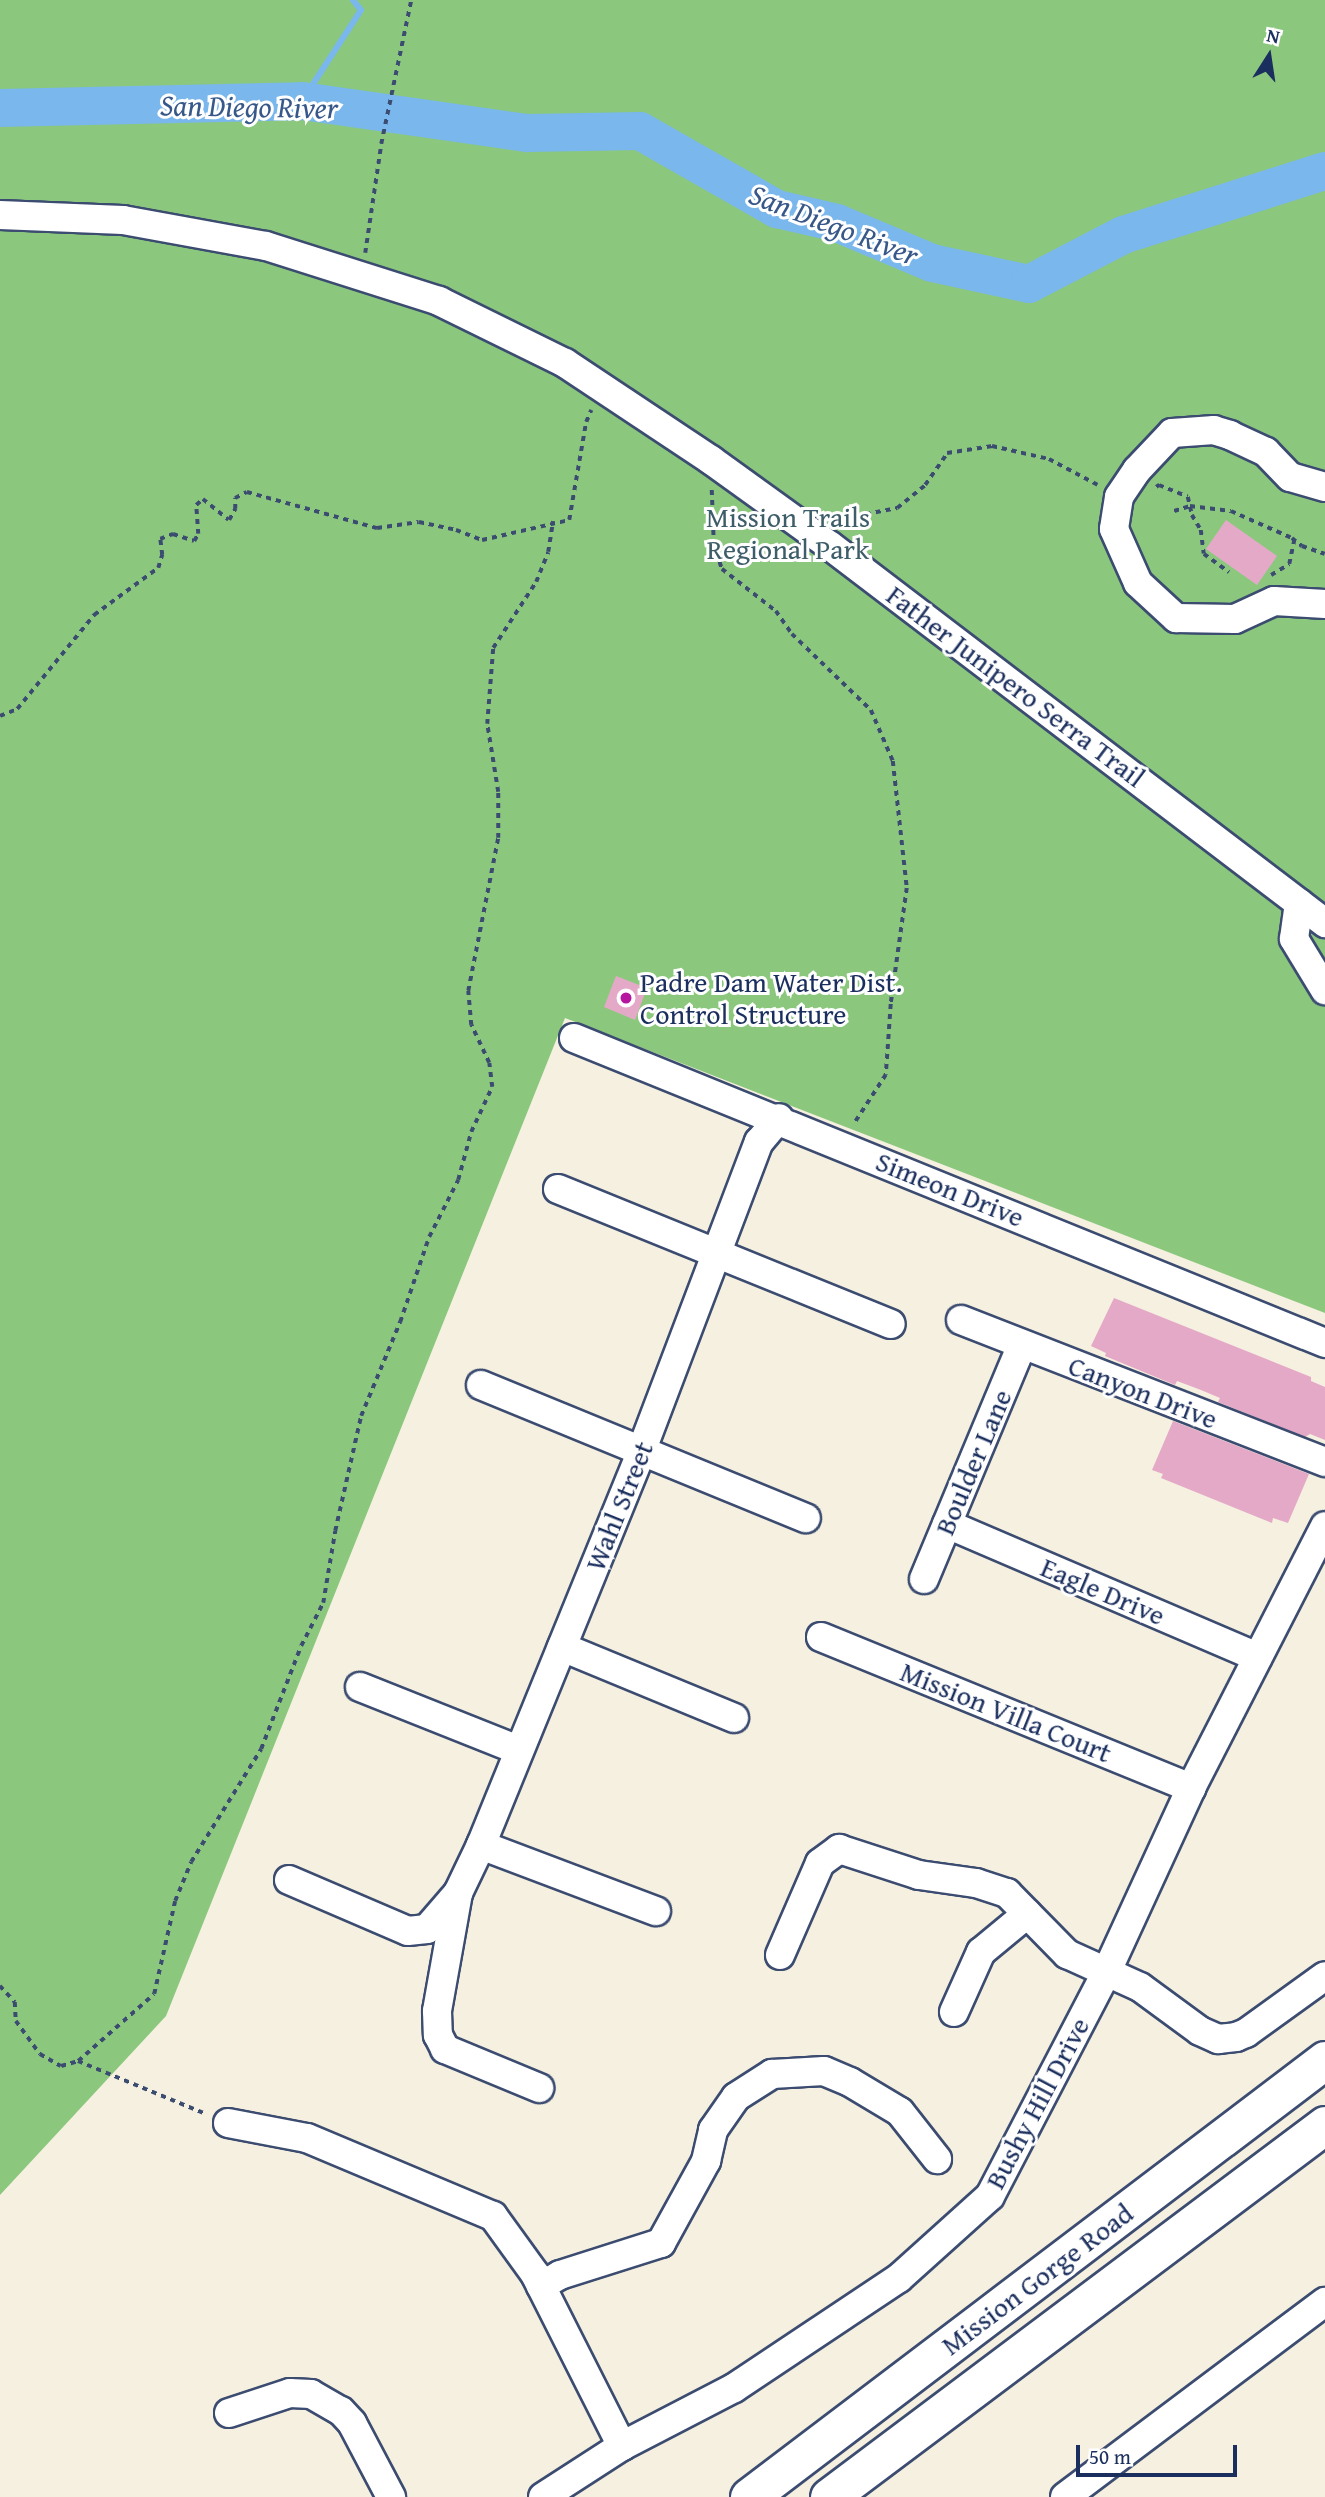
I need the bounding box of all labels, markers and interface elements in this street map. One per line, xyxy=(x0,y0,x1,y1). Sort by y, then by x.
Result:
text: N xyxy=(1264,20,1282,50)
north arrow xyxy=(1234,21,1304,91)
water label: San Diego River xyxy=(160,86,338,126)
water label: San Diego River xyxy=(744,175,924,273)
park label: Mission Trails Regional Park xyxy=(706,500,870,566)
street label: Father Junipero Serra Trail xyxy=(880,578,1152,794)
place label: Padre Dam Water Dist. Control Structure xyxy=(640,965,902,1031)
marker: Padre Dam Water Dist. Control Structure xyxy=(618,990,634,1006)
street label: Simeon Drive xyxy=(871,1144,1029,1234)
street label: Canyon Drive xyxy=(1064,1348,1222,1436)
street label: Boulder Lane xyxy=(927,1384,1019,1540)
street label: Wahl Street xyxy=(578,1436,660,1576)
street label: Eagle Drive xyxy=(1036,1550,1170,1632)
street label: Mission Villa Court xyxy=(896,1654,1116,1770)
street label: Bushy Hill Drive xyxy=(978,2012,1096,2194)
street label: Mission Gorge Road xyxy=(935,2196,1139,2362)
scale bar xyxy=(1080,2430,1241,2474)
text: 50 m xyxy=(1089,2441,1131,2472)

